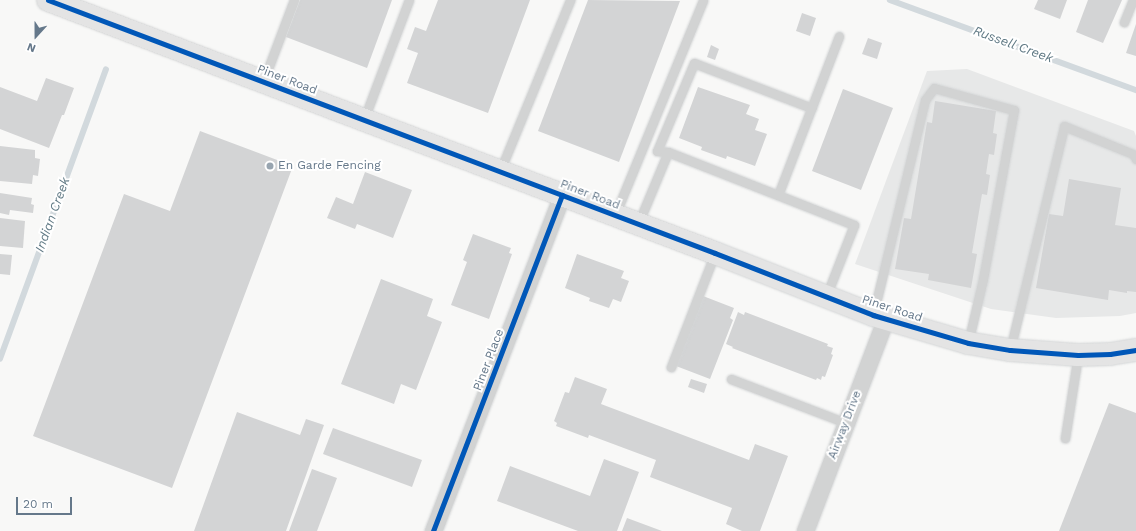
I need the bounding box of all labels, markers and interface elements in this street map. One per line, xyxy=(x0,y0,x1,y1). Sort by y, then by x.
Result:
north arrow xyxy=(16,16,56,56)
water label: Russell Creek xyxy=(971,23,1055,67)
text: N xyxy=(25,40,38,55)
street label: Piner Road xyxy=(255,62,319,98)
place label: En Garde Fencing xyxy=(278,159,381,173)
marker: En Garde Fencing xyxy=(265,161,275,171)
water label: Indian Creek xyxy=(32,175,74,255)
street label: Piner Road xyxy=(558,177,622,213)
street label: Piner Road xyxy=(860,292,924,326)
street label: Piner Place xyxy=(471,327,507,393)
street label: Airway Drive xyxy=(825,389,865,461)
scale bar xyxy=(18,489,74,515)
text: 20 m xyxy=(23,497,53,511)

